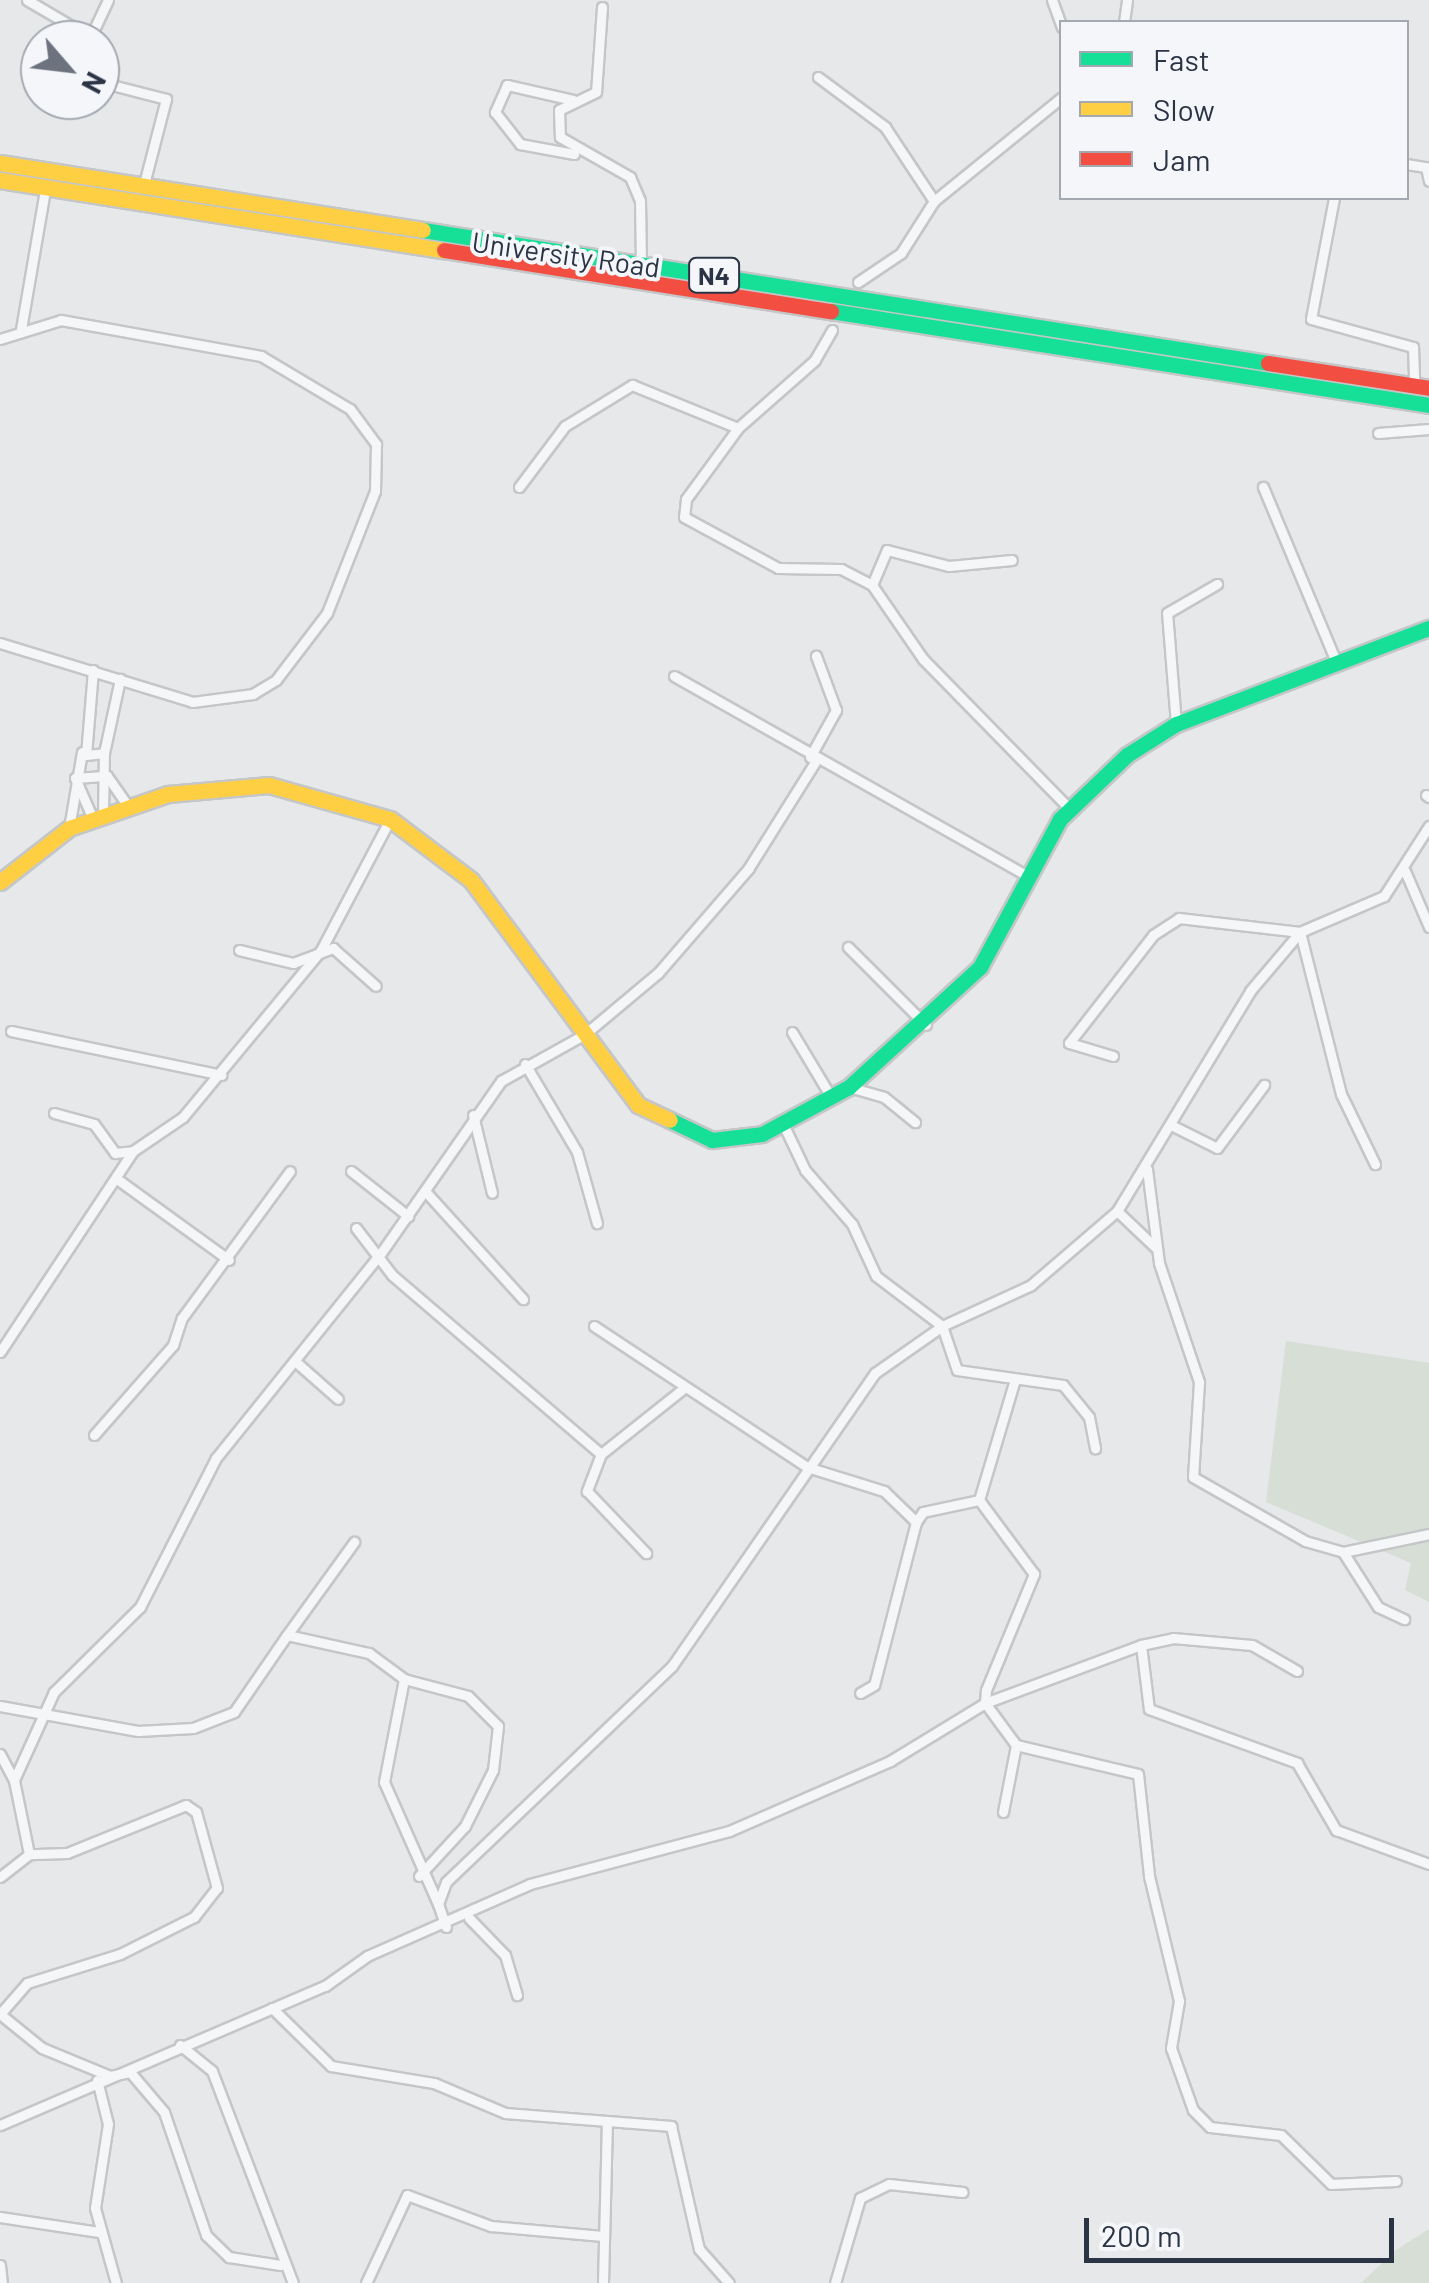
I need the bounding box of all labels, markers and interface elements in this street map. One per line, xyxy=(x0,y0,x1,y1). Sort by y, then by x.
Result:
north arrow xyxy=(20,20,120,120)
legend xyxy=(1059,20,1409,200)
text: Fast xyxy=(1153,41,1210,77)
text: N xyxy=(75,67,114,99)
text: Slow xyxy=(1153,91,1215,127)
text: Jam xyxy=(1153,141,1210,177)
street label: University Road xyxy=(470,224,662,284)
road number: N4 xyxy=(686,255,742,295)
scale bar xyxy=(1089,2198,1399,2260)
text: 200 m xyxy=(1101,2217,1182,2253)

